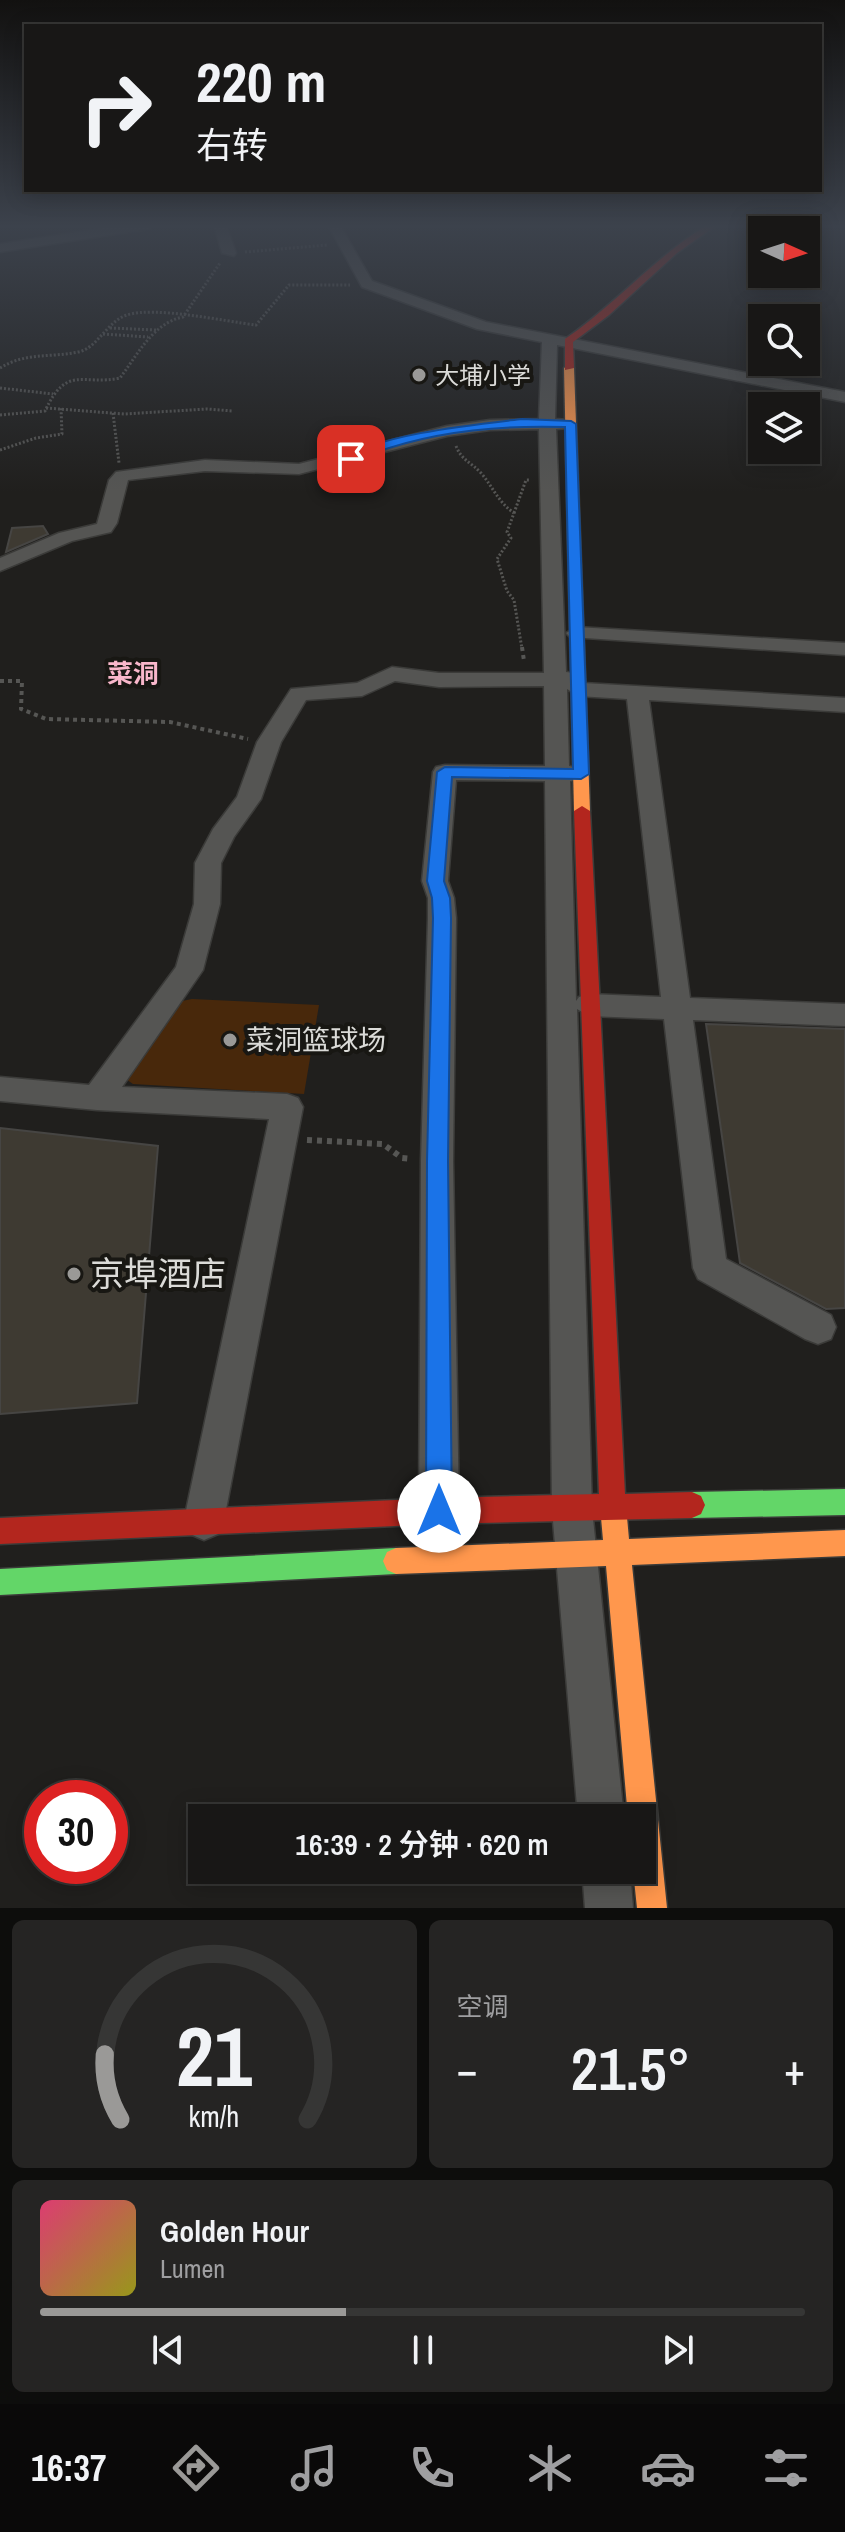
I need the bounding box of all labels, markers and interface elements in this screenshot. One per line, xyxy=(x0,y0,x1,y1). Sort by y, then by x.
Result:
text: 220 m xyxy=(196,44,326,119)
icon: right xyxy=(64,56,168,160)
text: 右转 xyxy=(196,121,268,169)
north arrow xyxy=(748,216,820,288)
map controls xyxy=(748,216,820,464)
button: search xyxy=(748,304,820,376)
place label: 大埔小学 xyxy=(435,359,531,391)
marker: 大埔小学 xyxy=(410,366,428,384)
button: layers xyxy=(748,392,820,464)
pin xyxy=(317,425,385,493)
icon: arrive xyxy=(329,437,373,481)
district label: 菜洞 xyxy=(107,656,159,691)
place label: 菜洞篮球场 xyxy=(246,1021,386,1059)
marker: 菜洞篮球场 xyxy=(221,1031,239,1049)
place label: 京埠酒店 xyxy=(90,1251,226,1297)
marker: 京埠酒店 xyxy=(65,1265,83,1283)
position arrow xyxy=(397,1469,481,1553)
speed limit sign: 30 xyxy=(24,1780,128,1884)
text: 16:39 · 2 分钟 · 620 m xyxy=(295,1824,549,1864)
text: 空调 xyxy=(457,1989,509,2024)
text: 21 xyxy=(176,2000,252,2112)
text: 21.5° xyxy=(571,2028,691,2109)
text: − xyxy=(457,2039,478,2099)
text: + xyxy=(784,2039,805,2099)
text: km/h xyxy=(189,2097,240,2136)
text: Golden Hour xyxy=(160,2211,309,2251)
text: Lumen xyxy=(160,2251,225,2286)
icon: previous xyxy=(146,2328,190,2372)
icon: pause xyxy=(401,2328,445,2372)
icon: next xyxy=(656,2328,700,2372)
icon: directions xyxy=(168,2440,224,2496)
icon: music xyxy=(286,2440,342,2496)
icon: phone xyxy=(404,2440,460,2496)
icon: climate xyxy=(522,2440,578,2496)
icon: car xyxy=(640,2440,696,2496)
icon: filters xyxy=(758,2440,814,2496)
text: 16:37 xyxy=(31,2444,106,2492)

